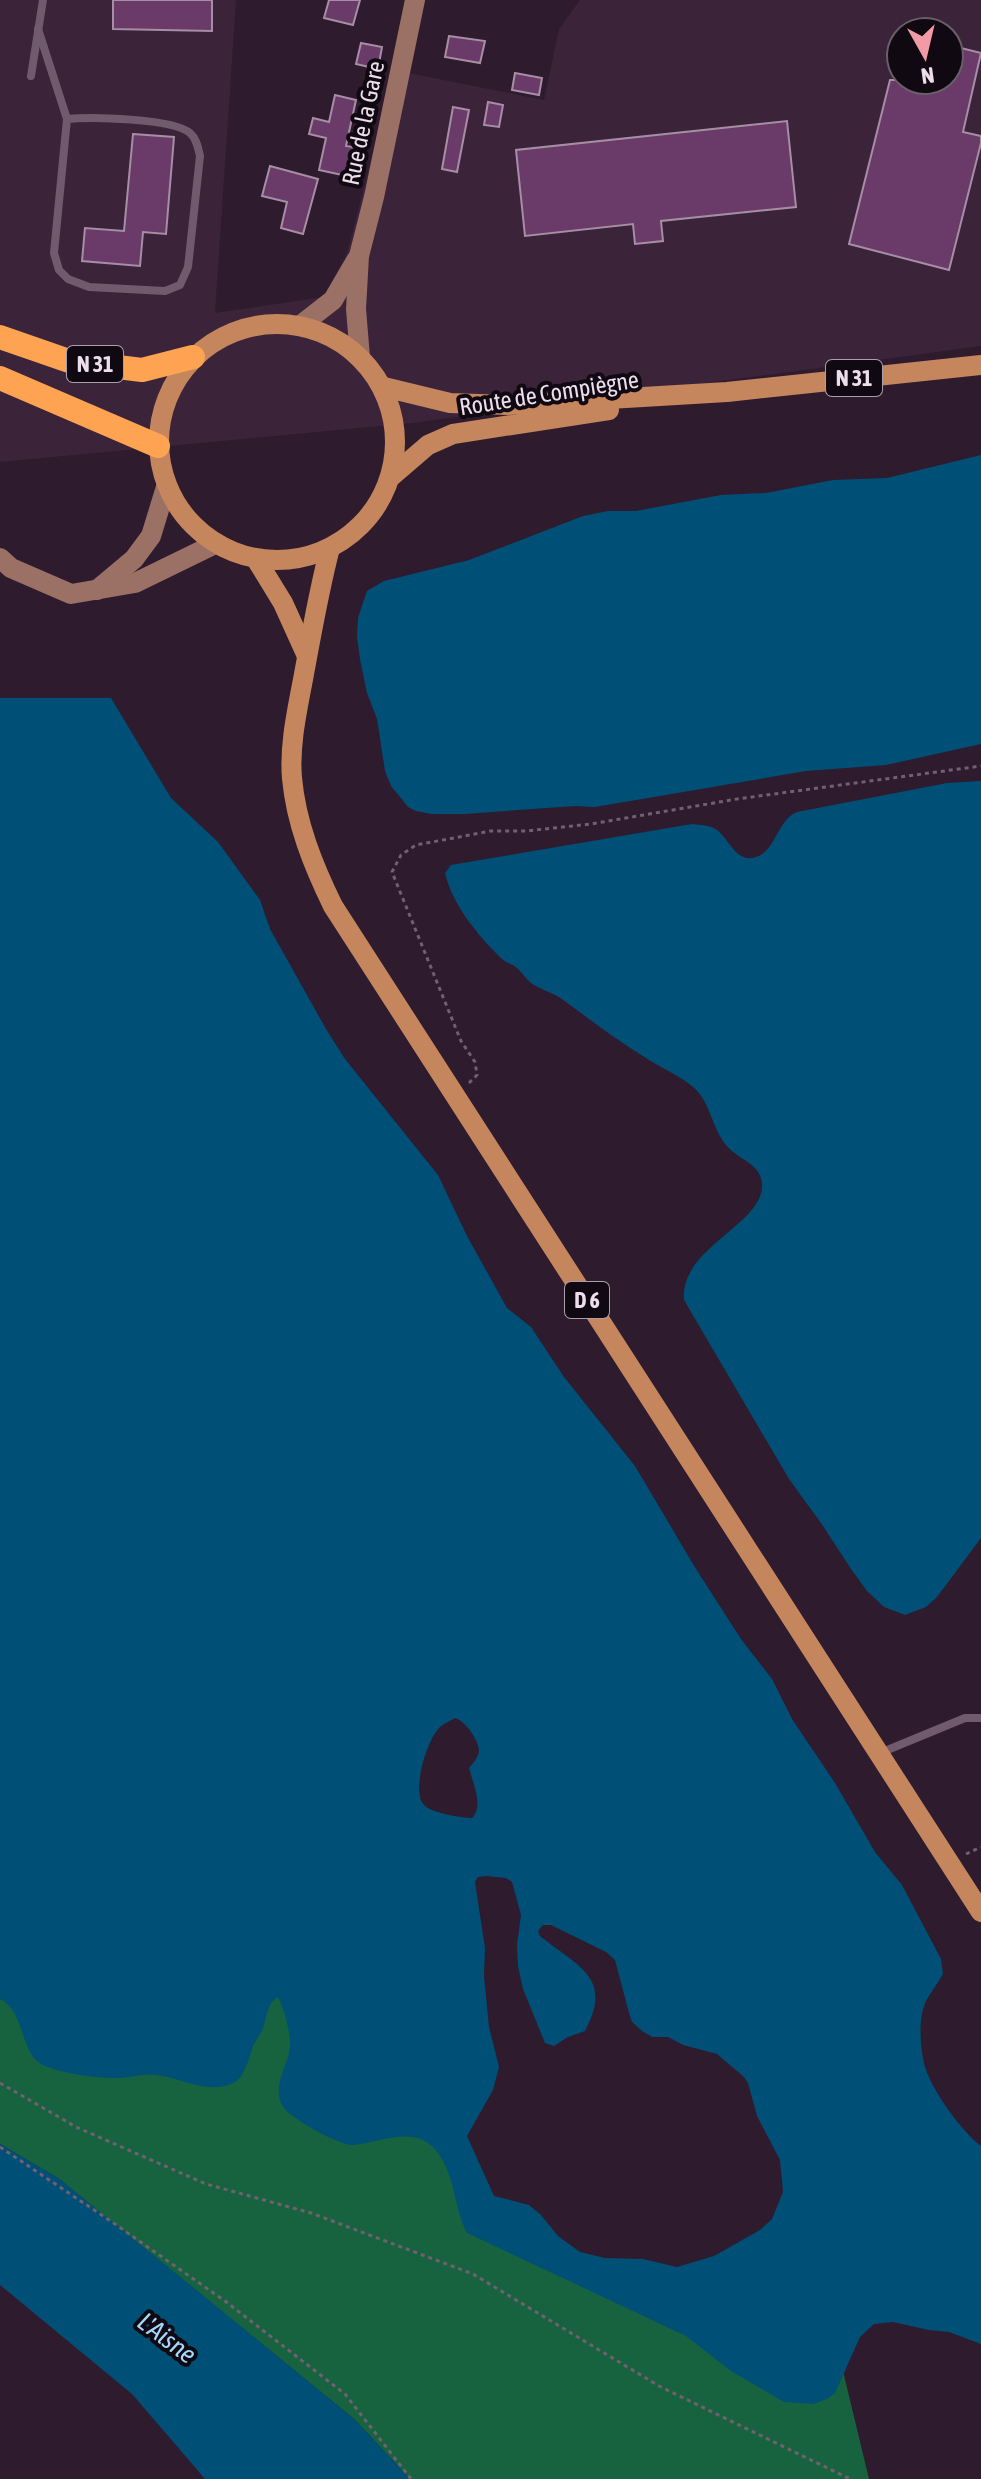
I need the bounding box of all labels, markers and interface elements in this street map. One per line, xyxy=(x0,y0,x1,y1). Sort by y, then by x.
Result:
north arrow xyxy=(885,16,965,96)
street label: Rue de la Gare xyxy=(337,59,389,187)
text: N xyxy=(920,62,936,90)
road number: N 31 xyxy=(67,346,123,382)
road number: N 31 xyxy=(826,360,882,396)
street label: Route de Compiègne xyxy=(457,365,641,421)
road number: D 6 xyxy=(565,1282,609,1318)
water label: L'Aisne xyxy=(132,2306,202,2370)

